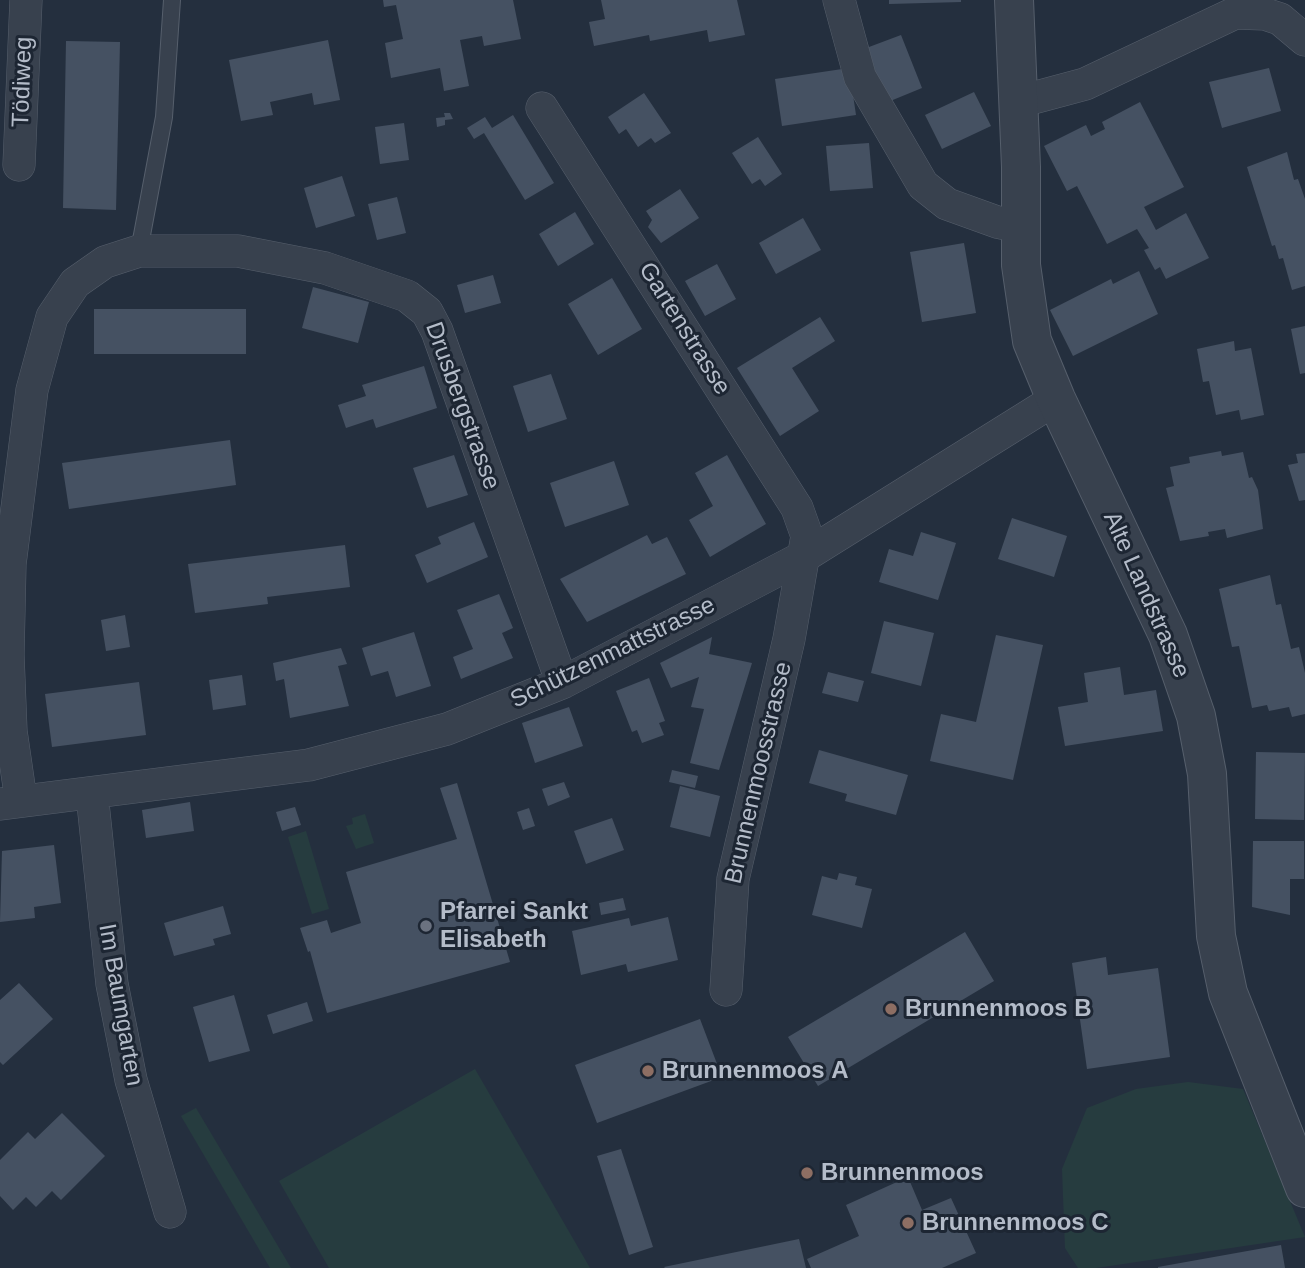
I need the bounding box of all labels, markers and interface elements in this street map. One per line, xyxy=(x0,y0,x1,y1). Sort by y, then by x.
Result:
street label: Tödiweg xyxy=(7,36,39,128)
street label: Gartenstrasse xyxy=(632,257,736,401)
street label: Drusbergstrasse xyxy=(418,318,506,494)
street label: Alte Landstrasse xyxy=(1096,507,1196,683)
street label: Schützenmattstrasse xyxy=(506,591,720,715)
street label: Brunnenmoosstrasse xyxy=(719,659,799,887)
place label: Pfarrei Sankt Elisabeth xyxy=(440,898,588,954)
marker: Pfarrei Sankt Elisabeth xyxy=(418,918,434,934)
street label: Im Baumgarten xyxy=(92,922,148,1088)
place label: Brunnenmoos B xyxy=(905,995,1092,1023)
marker: Brunnenmoos B xyxy=(883,1001,899,1017)
place label: Brunnenmoos A xyxy=(662,1057,849,1085)
marker: Brunnenmoos A xyxy=(640,1063,656,1079)
place label: Brunnenmoos xyxy=(821,1159,984,1187)
marker: Brunnenmoos xyxy=(799,1165,815,1181)
place label: Brunnenmoos C xyxy=(922,1209,1109,1237)
marker: Brunnenmoos C xyxy=(900,1215,916,1231)

